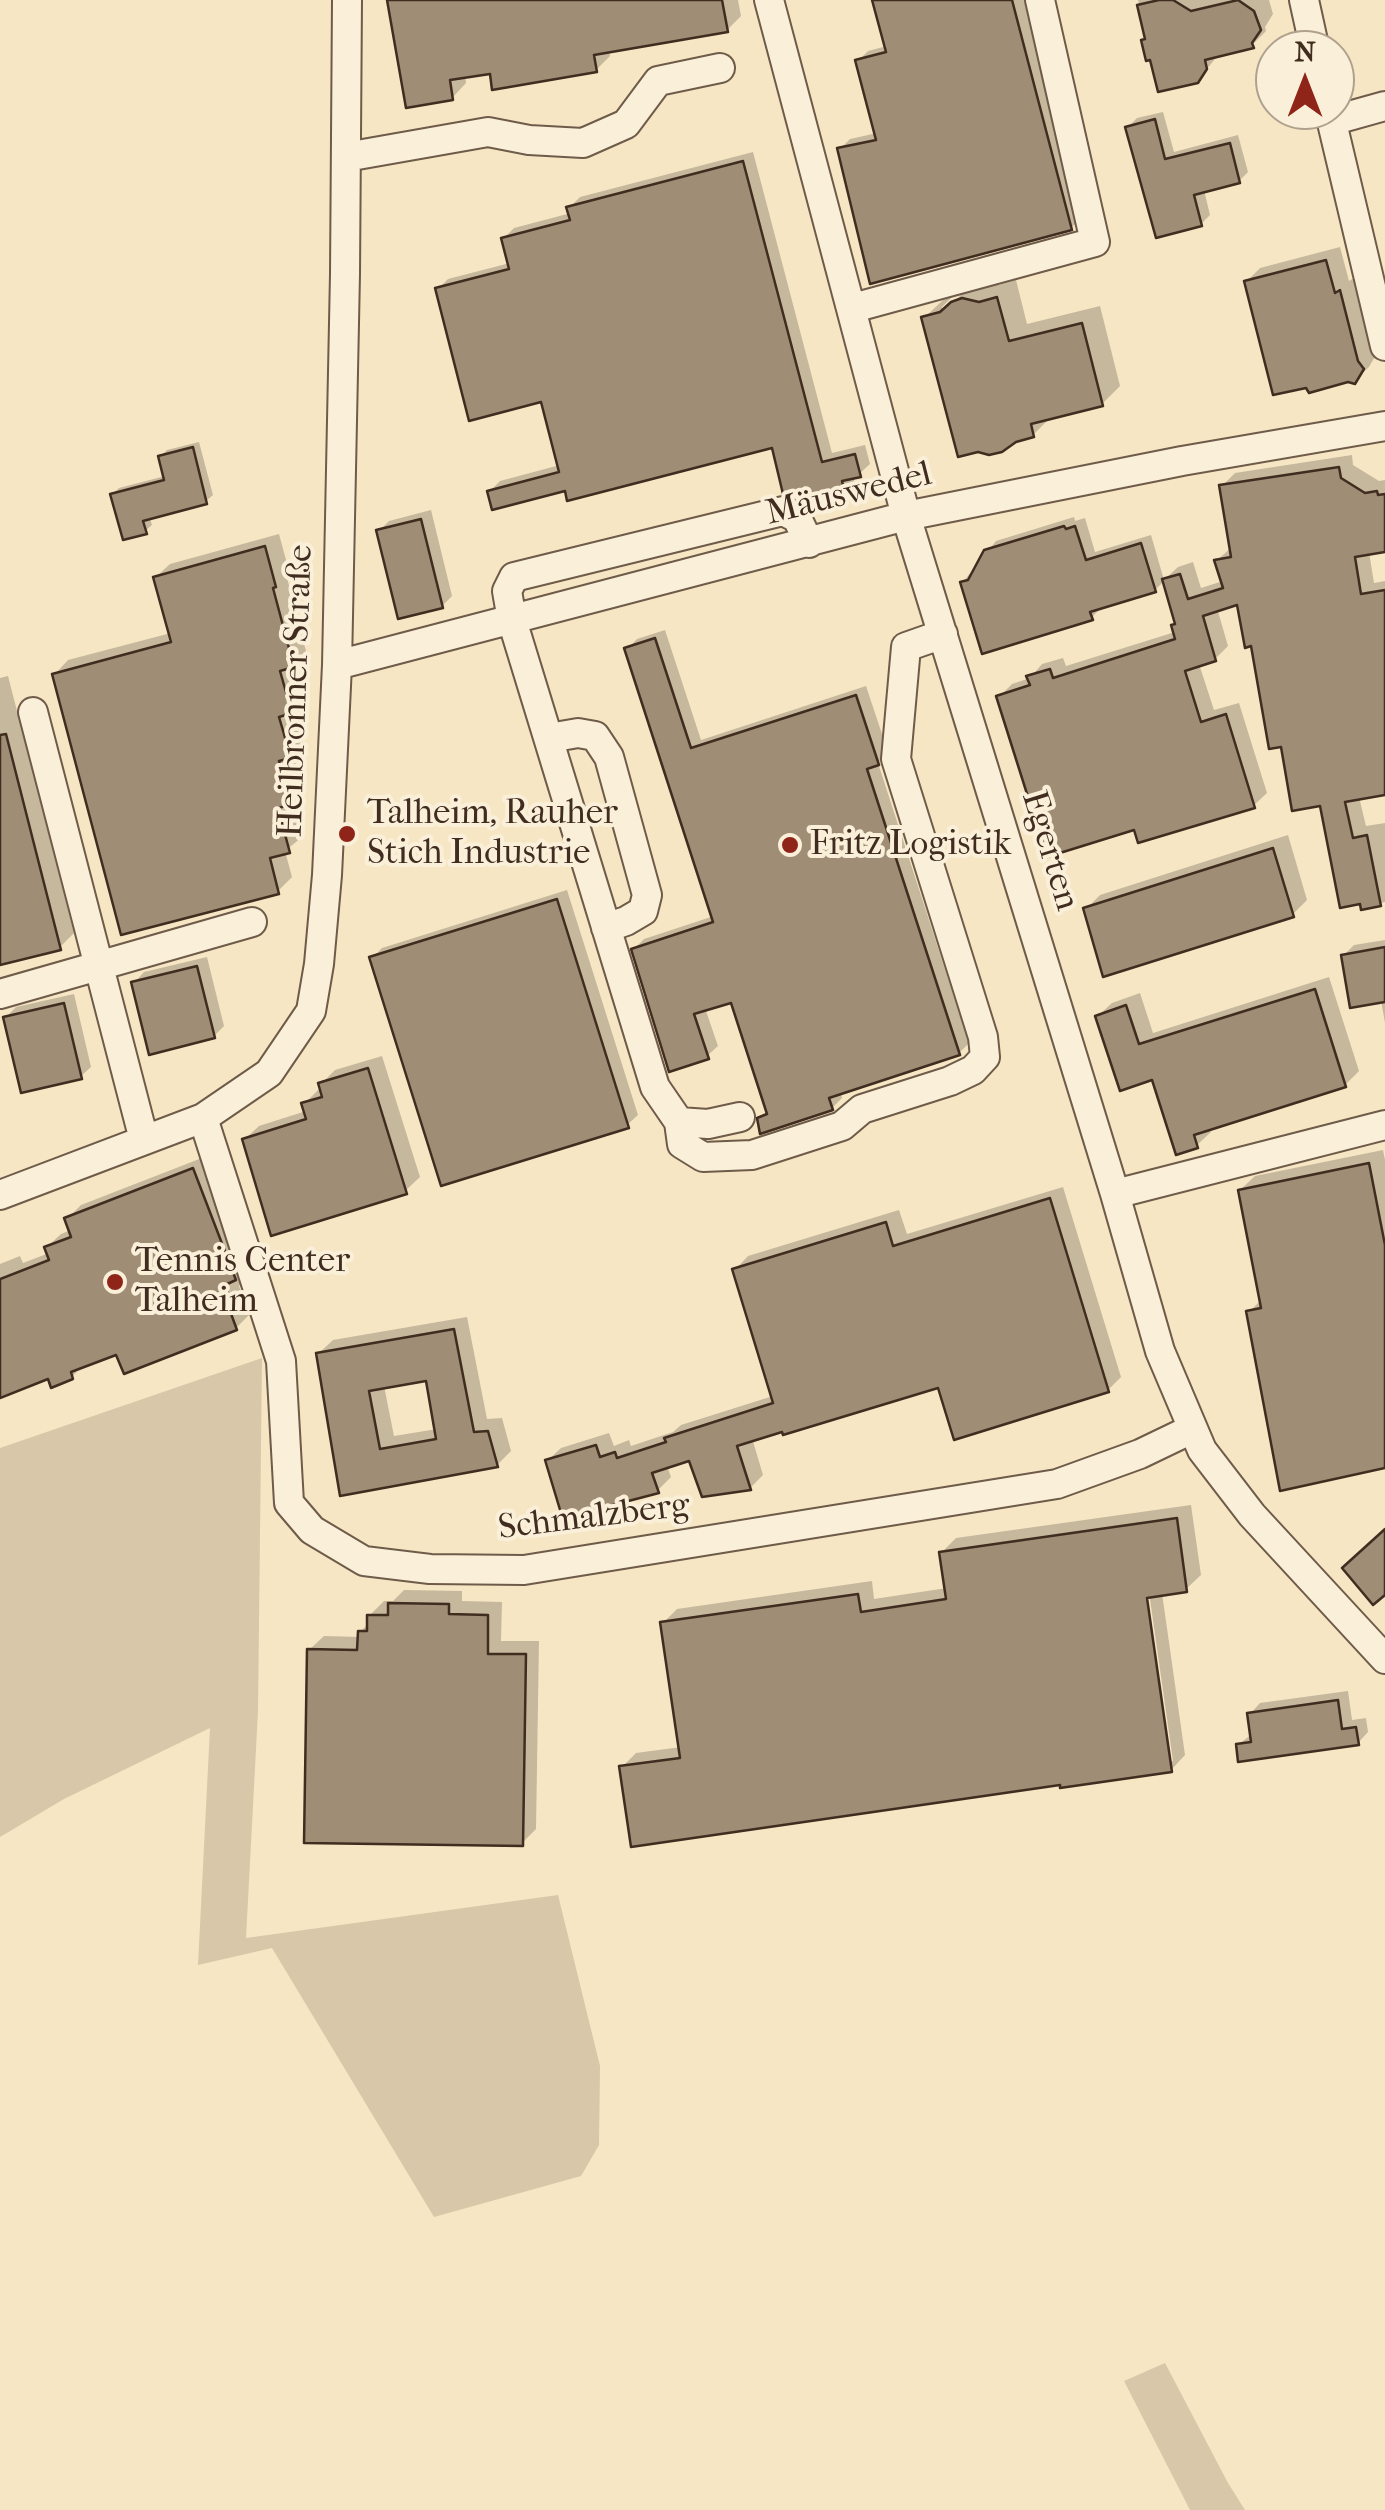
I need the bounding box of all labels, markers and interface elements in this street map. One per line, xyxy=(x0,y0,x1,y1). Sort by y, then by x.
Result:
north arrow xyxy=(1255,30,1355,130)
text: N xyxy=(1294,35,1316,68)
street label: Mäuswedel xyxy=(762,454,936,536)
street label: Heilbronner Straße xyxy=(271,544,323,838)
street label: Egerten xyxy=(1011,786,1087,916)
place label: Talheim, Rauher Stich Industrie xyxy=(367,793,618,875)
marker: Talheim, Rauher Stich Industrie xyxy=(336,823,358,845)
place label: Fritz Logistik xyxy=(810,824,1011,866)
marker: Fritz Logistik xyxy=(779,834,801,856)
place label: Tennis Center Talheim xyxy=(135,1241,350,1323)
marker: Tennis Center Talheim xyxy=(104,1271,126,1293)
street label: Schmalzberg xyxy=(496,1485,692,1551)

